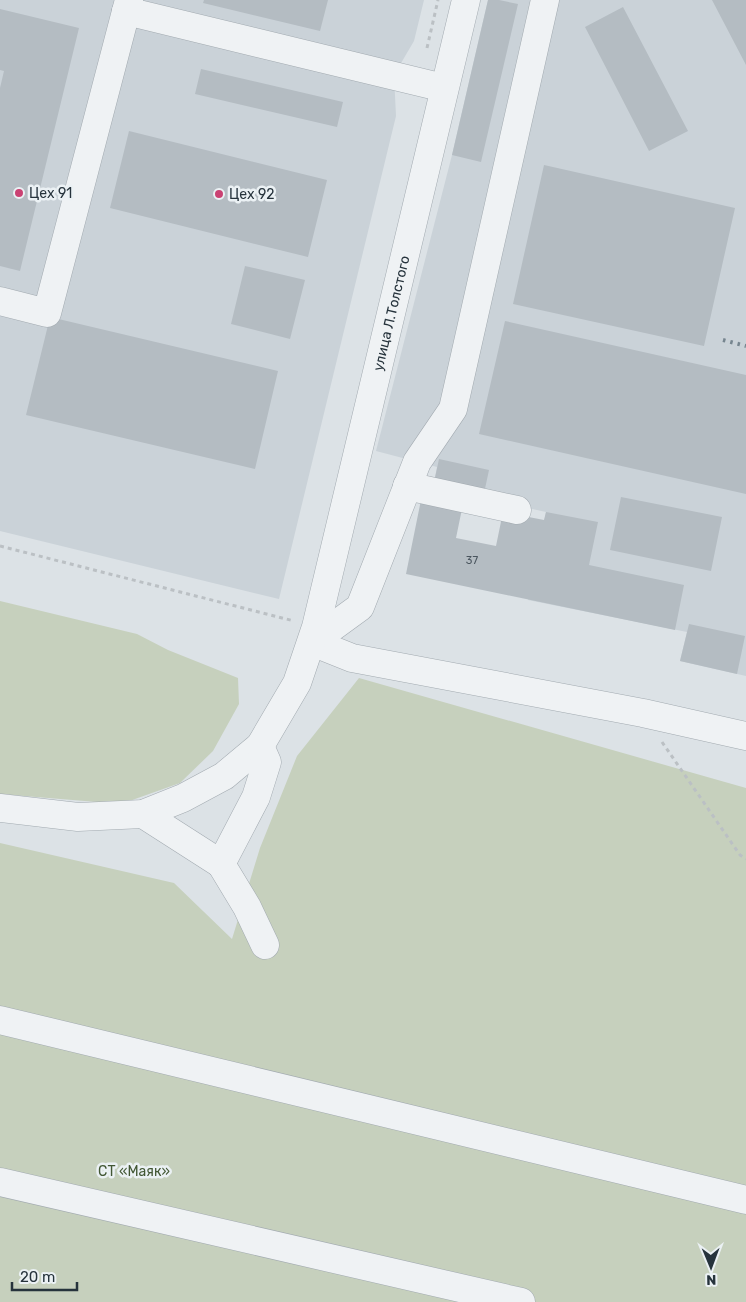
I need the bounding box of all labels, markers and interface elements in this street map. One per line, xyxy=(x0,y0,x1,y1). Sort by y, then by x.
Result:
place label: Цех 91 xyxy=(29,185,72,202)
place label: Цех 92 xyxy=(229,186,275,203)
marker: Цех 91 xyxy=(13,187,25,199)
marker: Цех 92 xyxy=(213,188,225,200)
street label: улица Л.Толстого xyxy=(370,254,414,373)
house number: 37 xyxy=(466,554,478,567)
park label: СТ «Маяк» xyxy=(98,1163,170,1180)
north arrow xyxy=(686,1242,736,1292)
scale bar xyxy=(12,1260,78,1292)
text: 20 m xyxy=(20,1268,55,1286)
text: N xyxy=(706,1271,716,1288)

